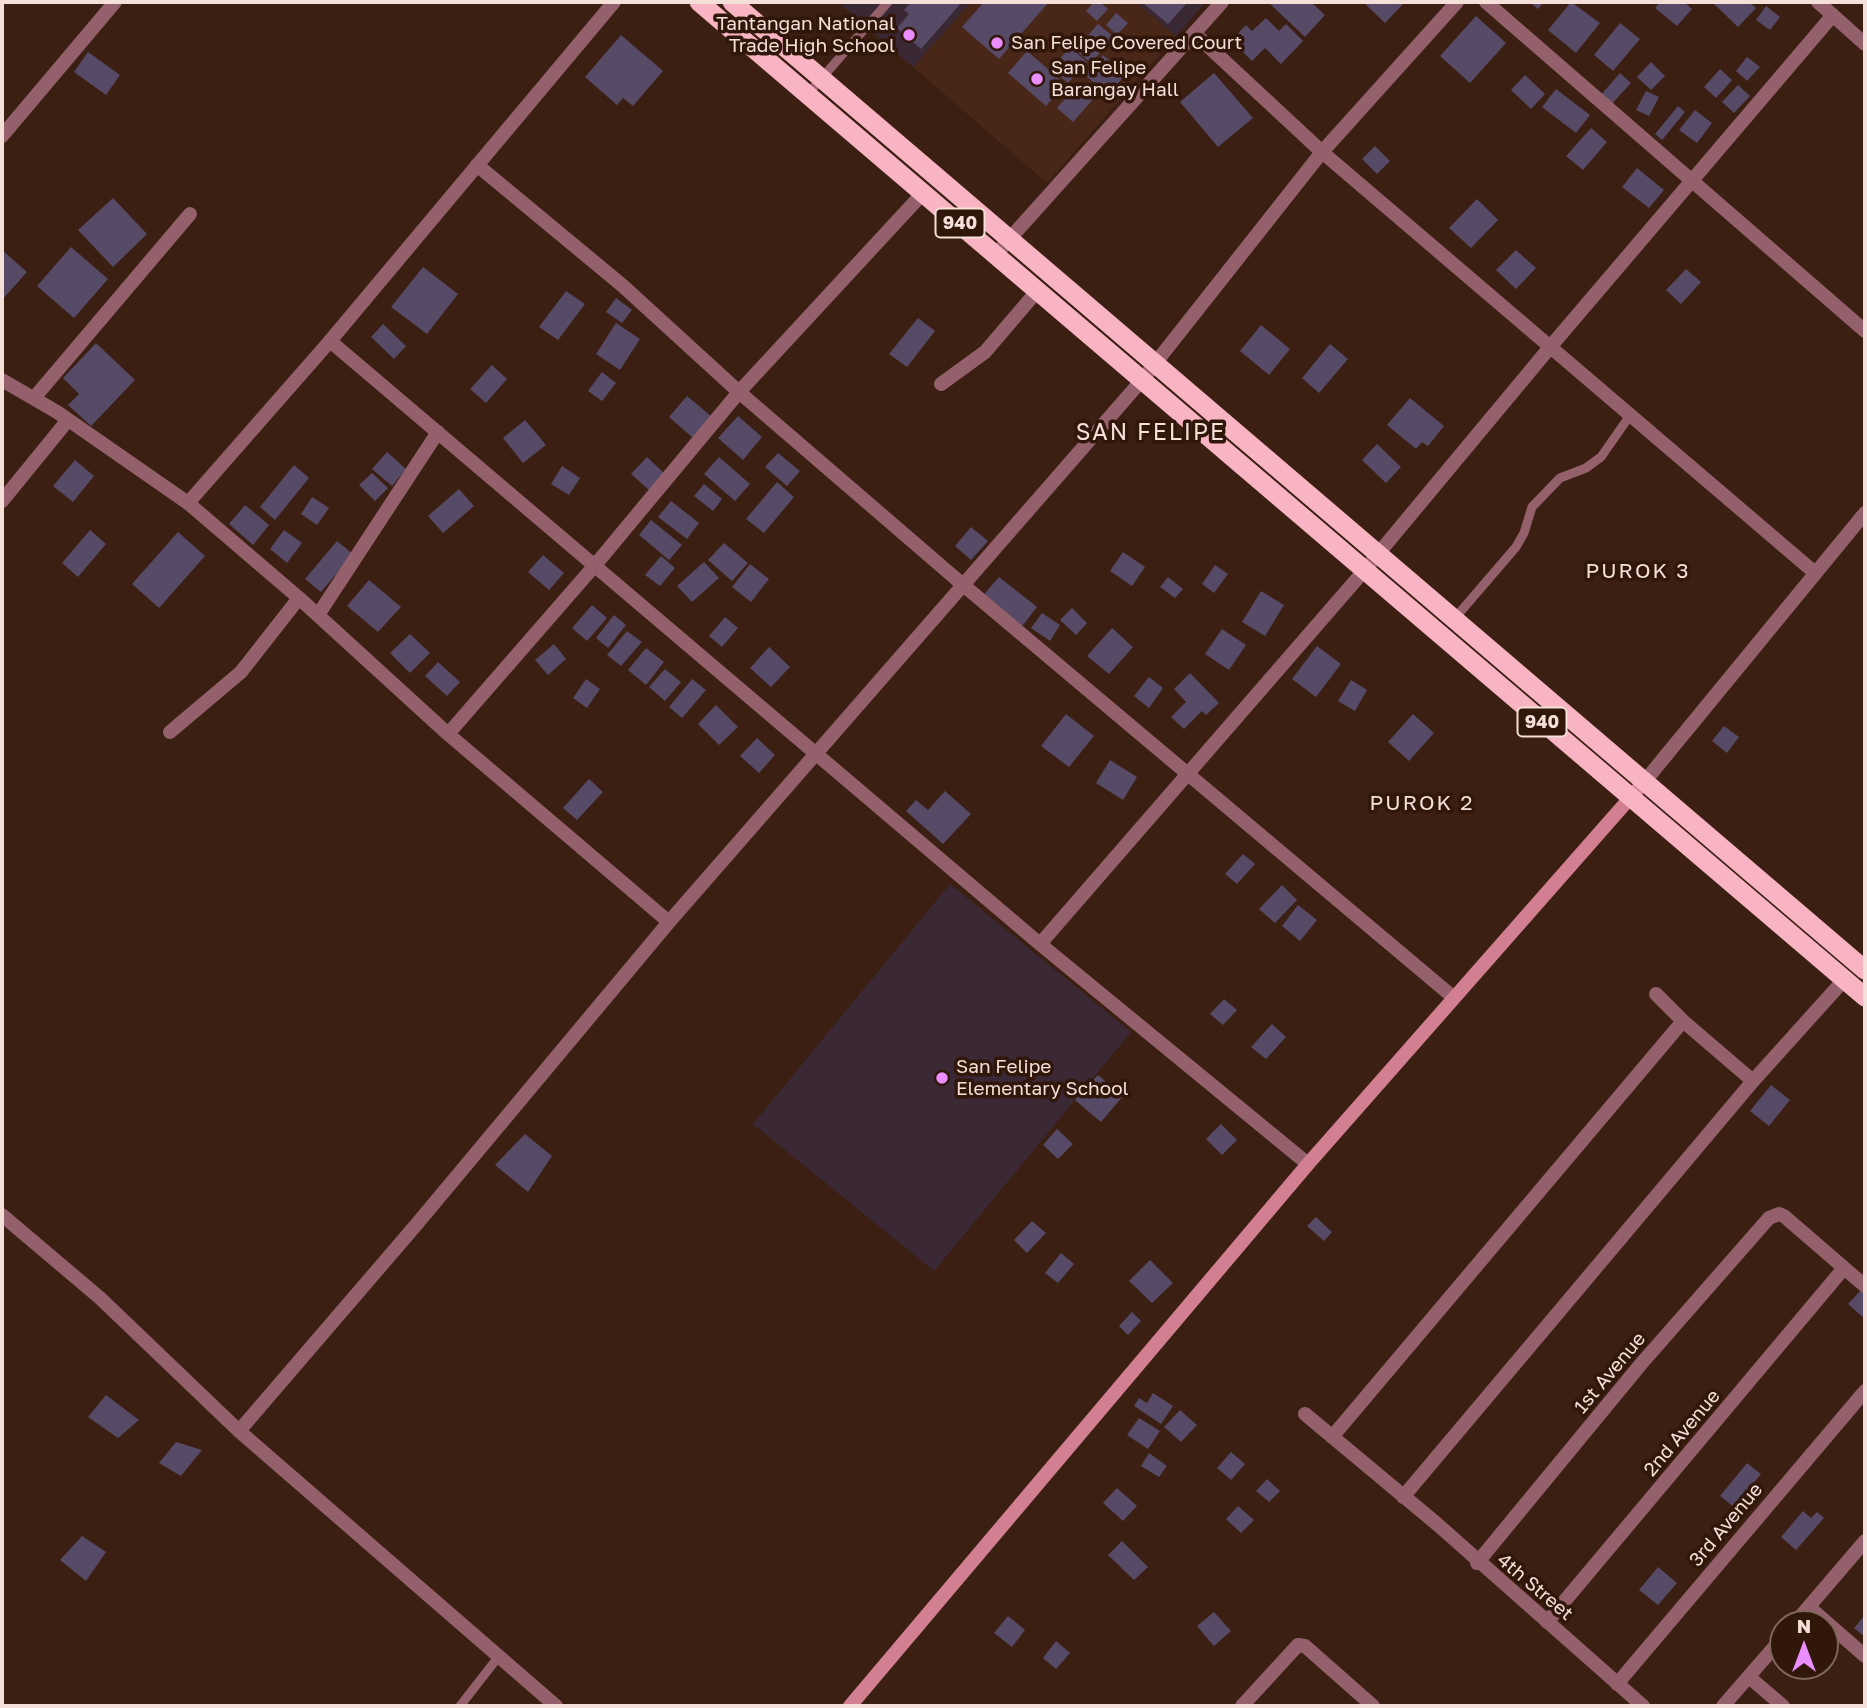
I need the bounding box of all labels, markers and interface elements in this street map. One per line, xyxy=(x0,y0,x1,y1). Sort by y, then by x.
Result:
place label: Tantangan National Trade High School xyxy=(716,13,895,57)
marker: Tantangan National Trade High School xyxy=(901,27,917,43)
place label: San Felipe Covered Court xyxy=(1011,32,1242,54)
marker: San Felipe Covered Court xyxy=(989,35,1005,51)
place label: San Felipe Barangay Hall xyxy=(1051,57,1179,101)
marker: San Felipe Barangay Hall xyxy=(1029,71,1045,87)
road number: 940 xyxy=(936,208,984,238)
district label: SAN FELIPE xyxy=(1077,419,1225,447)
district label: PUROK 3 xyxy=(1586,558,1690,584)
road number: 940 xyxy=(1518,708,1566,736)
district label: PUROK 2 xyxy=(1370,790,1474,816)
place label: San Felipe Elementary School xyxy=(956,1056,1129,1100)
marker: San Felipe Elementary School xyxy=(934,1070,950,1086)
street label: 1st Avenue xyxy=(1570,1328,1650,1418)
street label: 2nd Avenue xyxy=(1639,1385,1725,1481)
street label: 3rd Avenue xyxy=(1685,1479,1767,1571)
street label: 4th Street xyxy=(1492,1549,1578,1625)
north arrow xyxy=(1769,1610,1839,1680)
text: N xyxy=(1797,1614,1811,1637)

